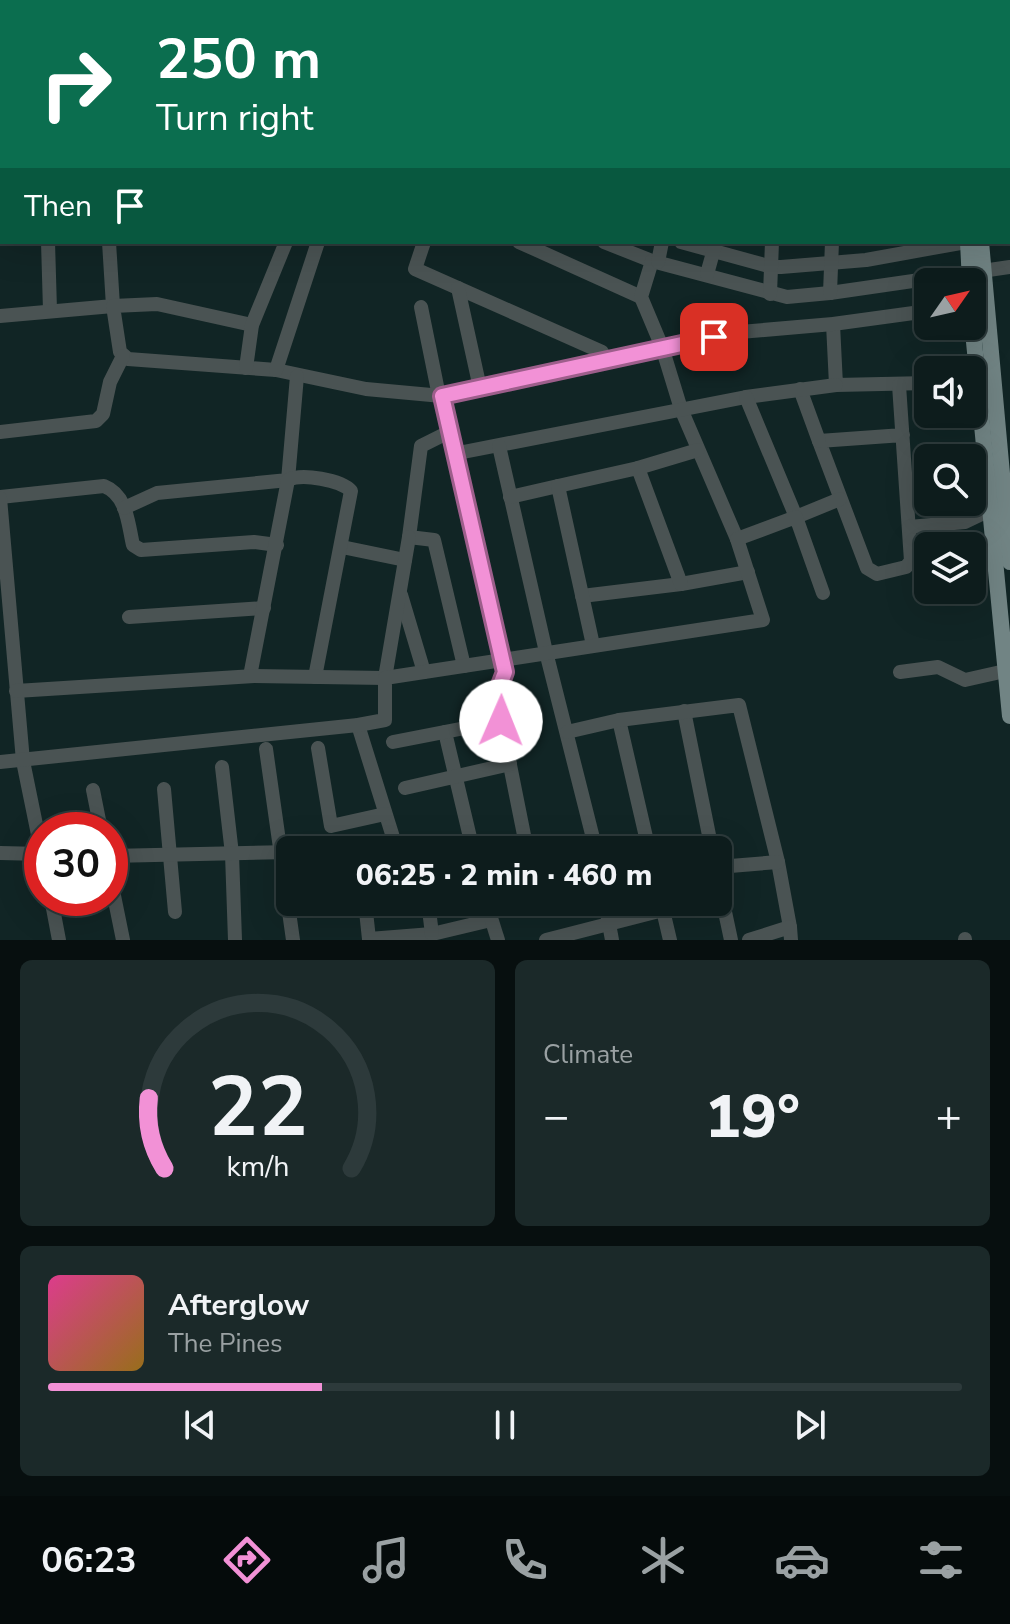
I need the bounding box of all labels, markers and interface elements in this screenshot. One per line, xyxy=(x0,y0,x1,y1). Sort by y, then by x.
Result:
text: 250 m xyxy=(156,21,321,98)
icon: right xyxy=(24,32,128,136)
text: Turn right xyxy=(156,94,313,143)
icon: arrive xyxy=(108,184,152,228)
text: Then xyxy=(24,186,92,227)
north arrow xyxy=(914,268,986,340)
map controls xyxy=(914,268,986,604)
pin xyxy=(680,303,748,371)
icon: arrive xyxy=(692,315,736,359)
button: sound xyxy=(914,356,986,428)
button: search xyxy=(914,444,986,516)
button: layers xyxy=(914,532,986,604)
position arrow xyxy=(459,679,543,763)
speed limit sign: 30 xyxy=(24,812,128,916)
text: 06:25 · 2 min · 460 m xyxy=(356,855,652,896)
text: Climate xyxy=(543,1037,633,1072)
text: 22 xyxy=(208,1051,307,1164)
text: 19° xyxy=(705,1076,800,1158)
text: − xyxy=(543,1087,569,1147)
text: + xyxy=(936,1087,962,1147)
text: km/h xyxy=(226,1147,289,1186)
text: Afterglow xyxy=(168,1285,309,1326)
text: The Pines xyxy=(168,1326,283,1361)
icon: previous xyxy=(178,1403,222,1447)
icon: pause xyxy=(483,1403,527,1447)
icon: next xyxy=(788,1403,832,1447)
icon: directions xyxy=(219,1532,275,1588)
icon: music xyxy=(358,1532,414,1588)
icon: phone xyxy=(497,1532,553,1588)
icon: climate xyxy=(635,1532,691,1588)
icon: car xyxy=(774,1532,830,1588)
icon: filters xyxy=(913,1532,969,1588)
text: 06:23 xyxy=(41,1536,137,1585)

